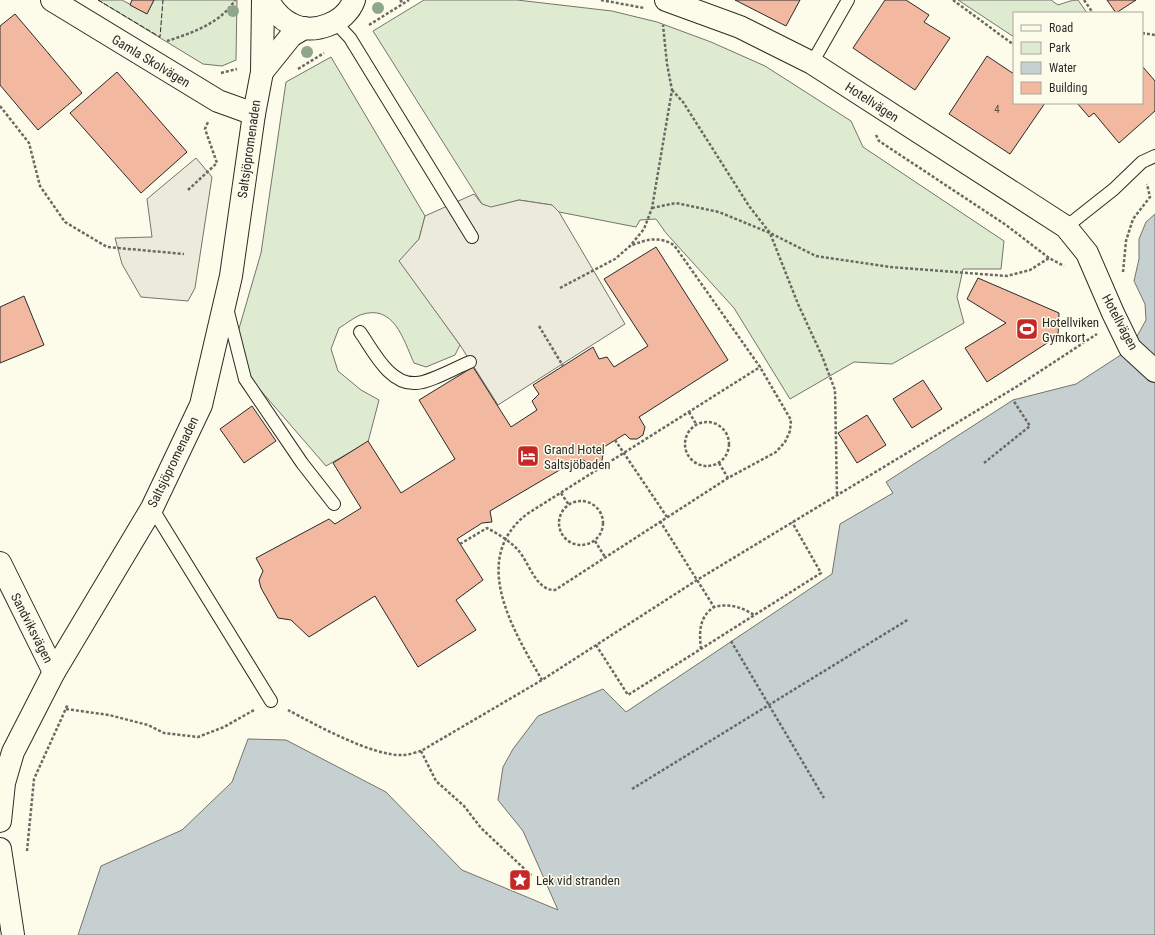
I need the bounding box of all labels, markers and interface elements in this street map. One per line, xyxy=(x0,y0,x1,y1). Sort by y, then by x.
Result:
legend xyxy=(1013,12,1143,104)
text: Road xyxy=(1049,21,1073,35)
street label: Gamla Skolvägen xyxy=(109,32,193,90)
text: Park xyxy=(1049,41,1071,55)
text: Water xyxy=(1049,61,1077,75)
street label: Hotellvägen xyxy=(842,79,902,125)
text: Building xyxy=(1049,81,1087,95)
street label: Saltsjöpromenaden xyxy=(235,99,263,199)
house number: 4 xyxy=(994,103,1000,116)
street label: Hotellvägen xyxy=(1099,292,1141,352)
place label: Hotellviken Gymkort xyxy=(1042,315,1099,345)
sports icon: Hotellviken Gymkort xyxy=(1014,316,1040,342)
street label: Saltsjöpromenaden xyxy=(145,414,201,510)
place label: Grand Hotel Saltsjöbaden xyxy=(544,442,611,472)
hotel icon: Grand Hotel Saltsjöbaden xyxy=(515,443,541,469)
street label: Sandviksvägen xyxy=(8,590,56,666)
place icon: Lek vid stranden xyxy=(507,867,533,893)
place label: Lek vid stranden xyxy=(536,873,620,888)

